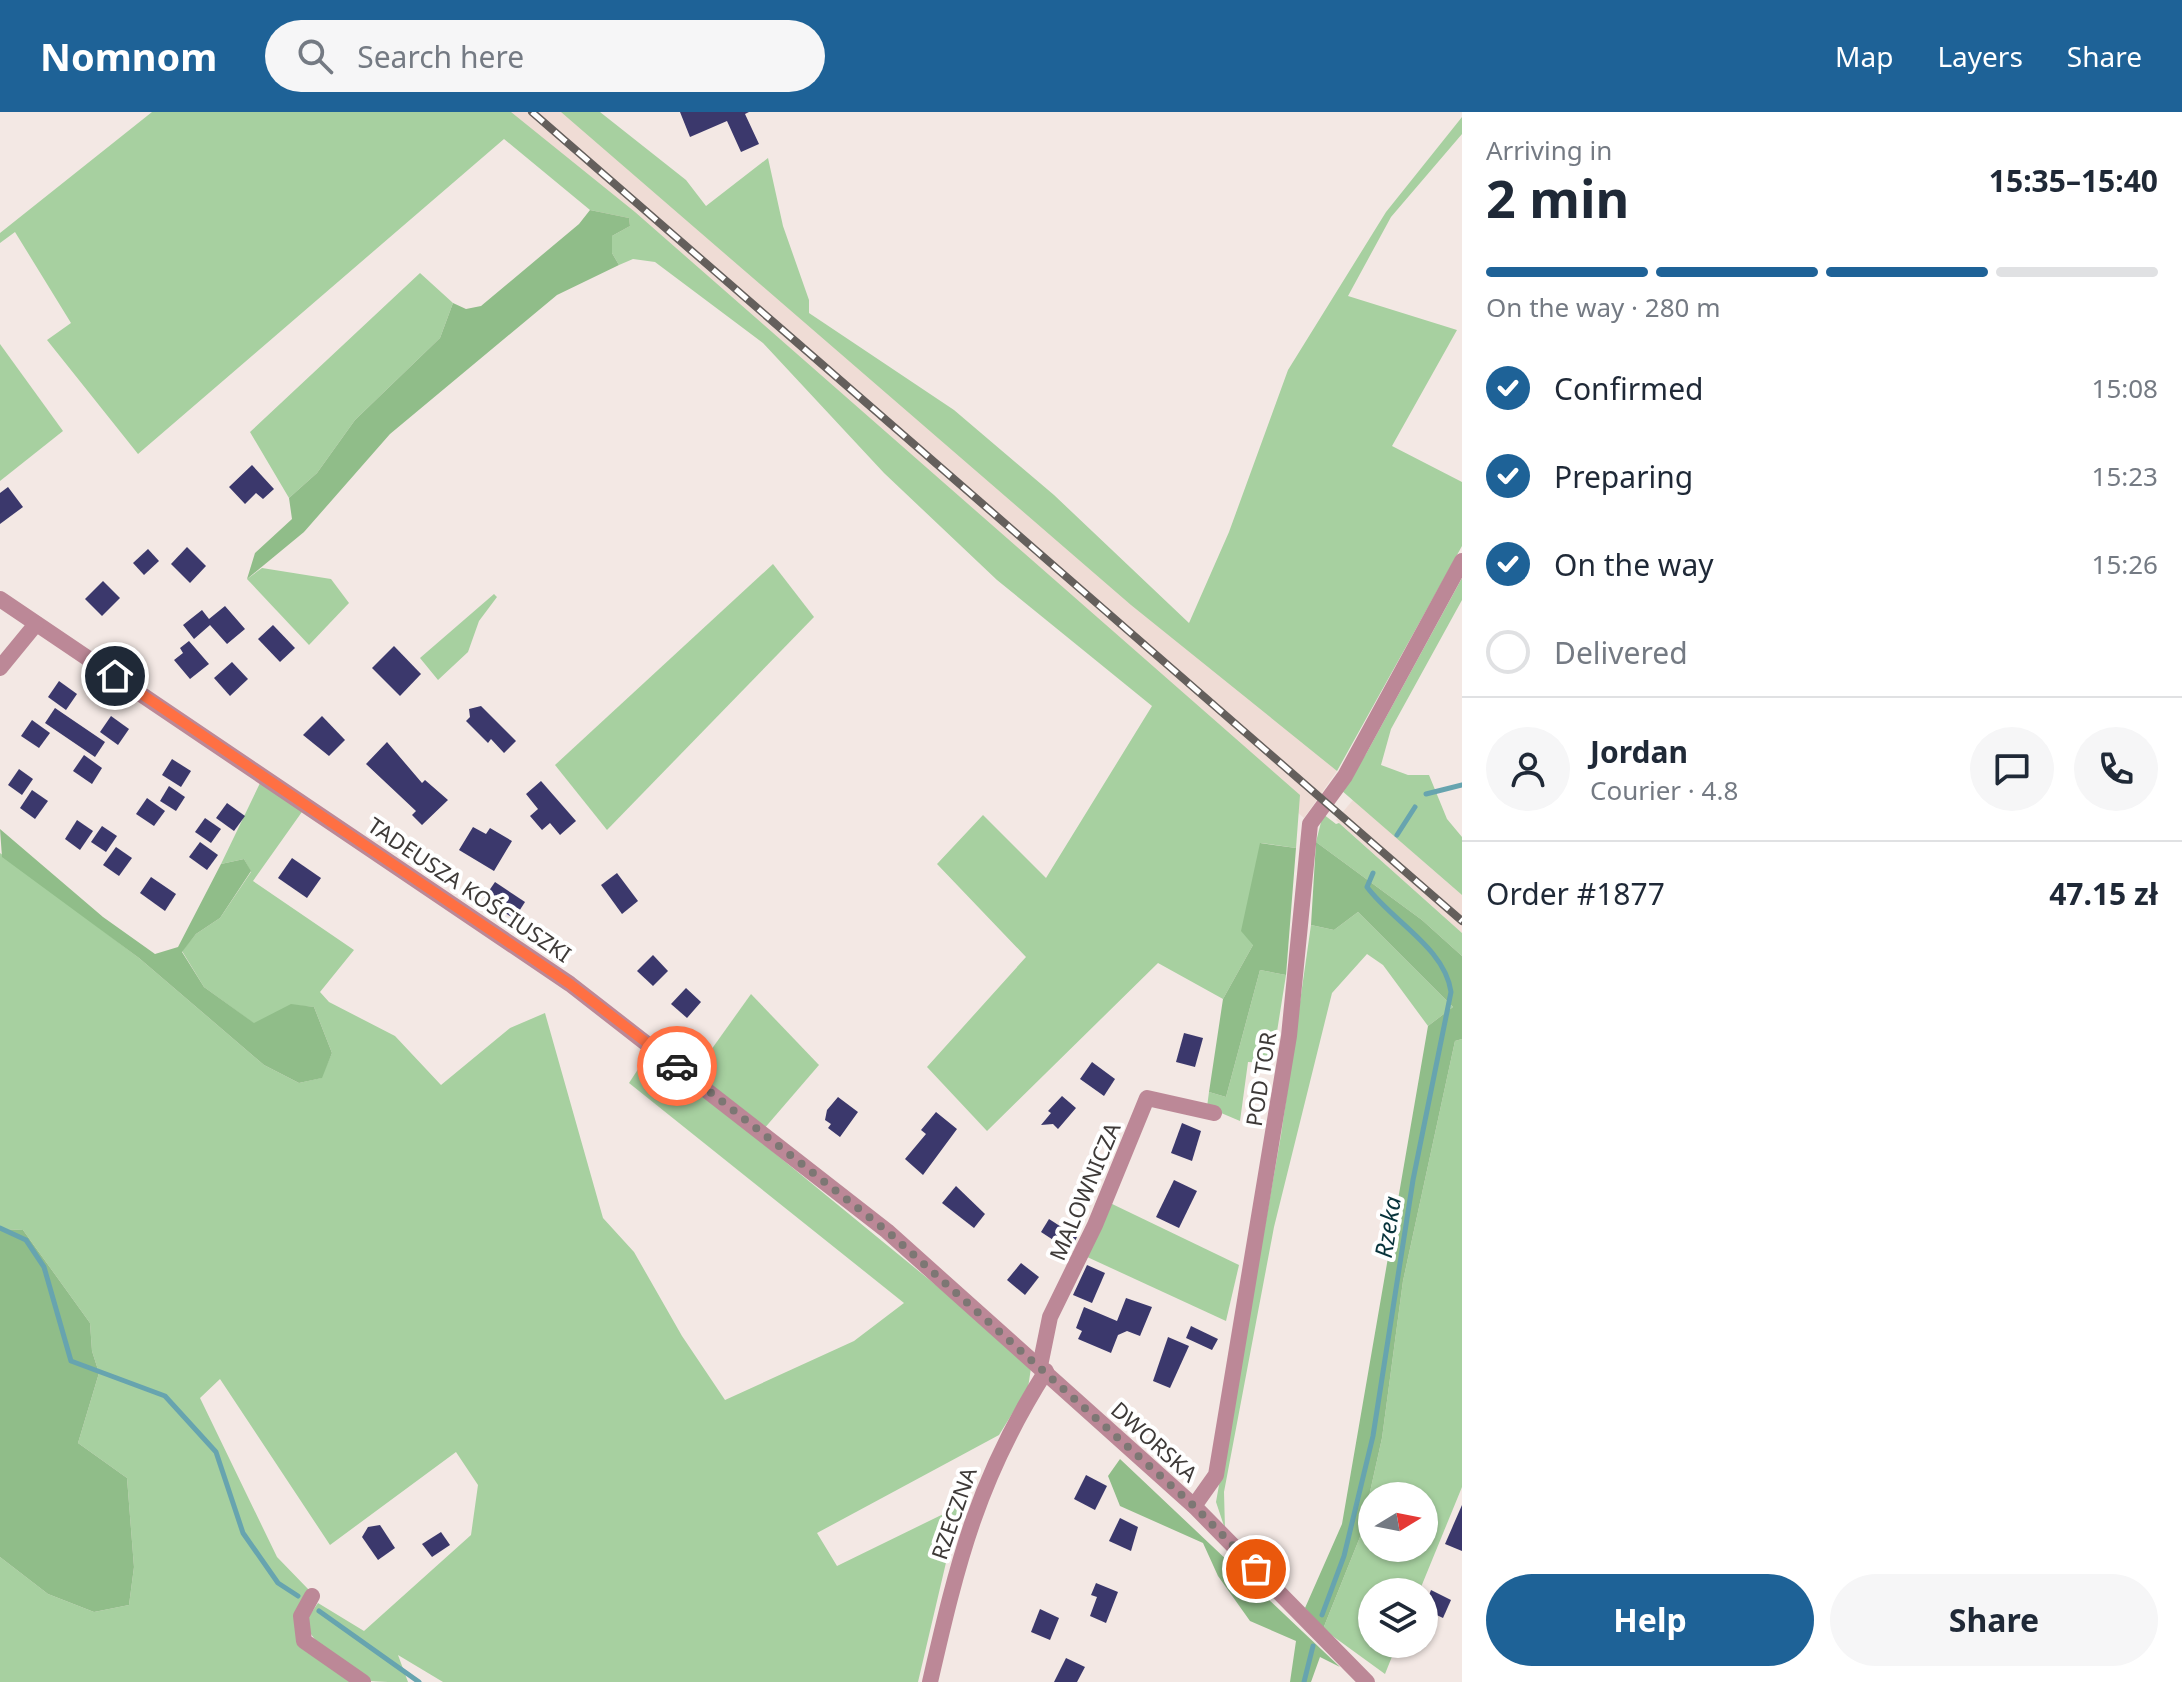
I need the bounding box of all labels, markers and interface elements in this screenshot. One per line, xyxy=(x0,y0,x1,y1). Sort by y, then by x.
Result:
search box xyxy=(265,20,825,92)
text: Nomnom xyxy=(40,30,217,82)
icon: search xyxy=(293,34,337,78)
text: Search here xyxy=(357,36,524,77)
text: Map xyxy=(1835,37,1893,75)
text: Layers xyxy=(1937,37,2023,75)
text: Share xyxy=(2067,37,2142,75)
text: Arriving in xyxy=(1486,132,1612,168)
text: 15:35–15:40 xyxy=(1989,160,2158,201)
text: 2 min xyxy=(1486,162,1629,233)
text: On the way · 280 m xyxy=(1486,289,1720,325)
icon: check xyxy=(1486,366,1530,410)
text: Confirmed xyxy=(1554,368,1704,409)
text: 15:08 xyxy=(2092,370,2158,406)
icon: check xyxy=(1486,454,1530,498)
text: Preparing xyxy=(1554,456,1693,497)
text: 15:23 xyxy=(2092,458,2158,494)
icon: check xyxy=(1486,542,1530,586)
text: On the way xyxy=(1554,544,1714,585)
text: 15:26 xyxy=(2092,546,2158,582)
text: Delivered xyxy=(1554,632,1688,673)
pin xyxy=(81,642,149,710)
icon: home xyxy=(93,654,137,698)
button: person xyxy=(1486,727,1570,811)
button: chat xyxy=(1970,727,2054,811)
button: phone xyxy=(2074,727,2158,811)
text: Jordan xyxy=(1590,731,1688,772)
text: Courier · 4.8 xyxy=(1590,772,1738,808)
street label: TADEUSZA KOŚCIUSZKI xyxy=(362,810,578,968)
text: Order #1877 xyxy=(1486,873,1665,914)
text: 47.15 zł xyxy=(2049,873,2158,914)
courier xyxy=(637,1026,717,1106)
street label: POD TOR xyxy=(1238,1029,1282,1128)
icon: car xyxy=(655,1044,699,1088)
street label: MALOWNICZA xyxy=(1041,1117,1127,1265)
water label: Rzeka xyxy=(1366,1193,1408,1260)
street label: DWORSKA xyxy=(1105,1394,1205,1488)
street label: RZECZNA xyxy=(923,1462,983,1563)
north arrow xyxy=(1358,1482,1438,1562)
map controls xyxy=(1358,1482,1438,1658)
pin xyxy=(1222,1535,1290,1603)
icon: bag xyxy=(1234,1547,1278,1591)
button: Help xyxy=(1486,1574,1814,1666)
button: Share xyxy=(1830,1574,2158,1666)
button: layers xyxy=(1358,1578,1438,1658)

